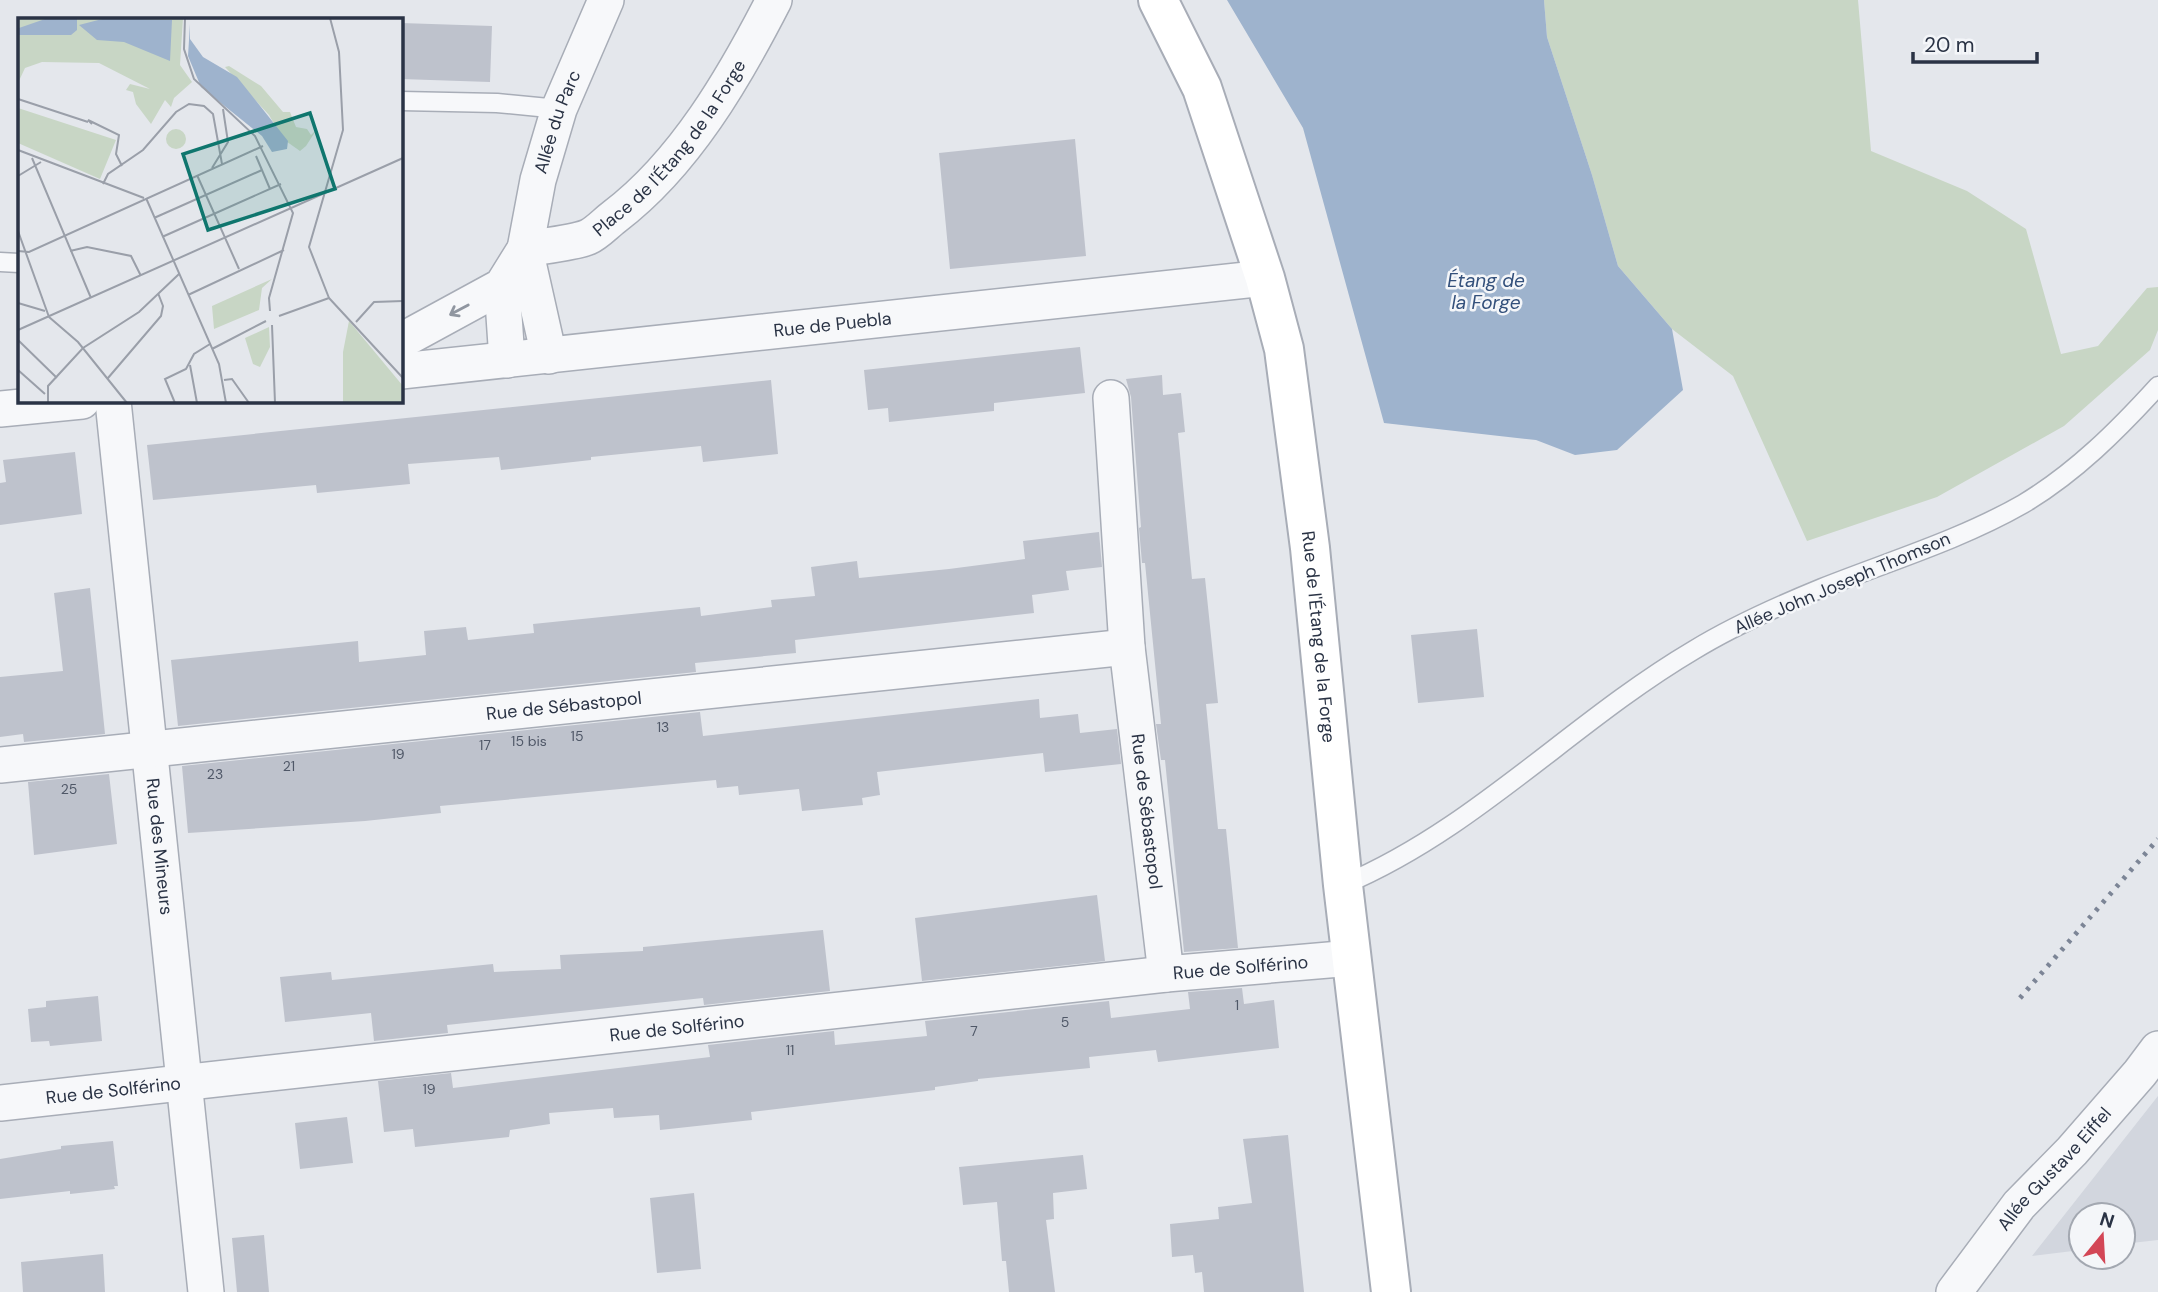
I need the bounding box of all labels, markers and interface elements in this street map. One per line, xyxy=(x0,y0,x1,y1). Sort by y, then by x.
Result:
inset map xyxy=(18,18,402,402)
scale bar xyxy=(1913,21,2037,65)
text: 20 m xyxy=(1924,31,1975,59)
street label: Place de l'Étang de la Forge xyxy=(588,55,751,242)
street label: Allée du Parc xyxy=(529,66,586,177)
water label: Étang de la Forge xyxy=(1447,268,1525,315)
one-way arrow xyxy=(449,303,470,317)
street label: Rue de Puebla xyxy=(772,306,893,343)
street label: Allée John Joseph Thomson xyxy=(1730,526,1954,640)
street label: Rue de l'Étang de la Forge xyxy=(1296,529,1341,744)
street label: Rue de Sébastopol xyxy=(485,686,643,726)
house number: 13 xyxy=(657,718,669,736)
house number: 15 xyxy=(571,727,583,745)
house number: 15 bis xyxy=(511,732,547,750)
street label: Rue de Sébastopol xyxy=(1125,732,1168,890)
house number: 17 xyxy=(479,736,491,754)
house number: 19 xyxy=(391,745,405,763)
house number: 21 xyxy=(283,757,295,775)
house number: 23 xyxy=(207,765,223,783)
street label: Rue des Mineurs xyxy=(140,777,179,916)
house number: 25 xyxy=(61,780,77,798)
street label: Rue de Solférino xyxy=(1172,950,1309,985)
house number: 1 xyxy=(1235,996,1239,1014)
street label: Rue de Solférino xyxy=(608,1009,746,1047)
house number: 5 xyxy=(1061,1013,1069,1031)
house number: 7 xyxy=(970,1022,978,1040)
house number: 11 xyxy=(786,1041,794,1059)
street label: Rue de Solférino xyxy=(45,1071,182,1110)
house number: 19 xyxy=(422,1080,436,1098)
street label: Allée Gustave Eiffel xyxy=(1992,1102,2117,1236)
north arrow xyxy=(2067,1201,2137,1271)
text: N xyxy=(2097,1206,2118,1234)

